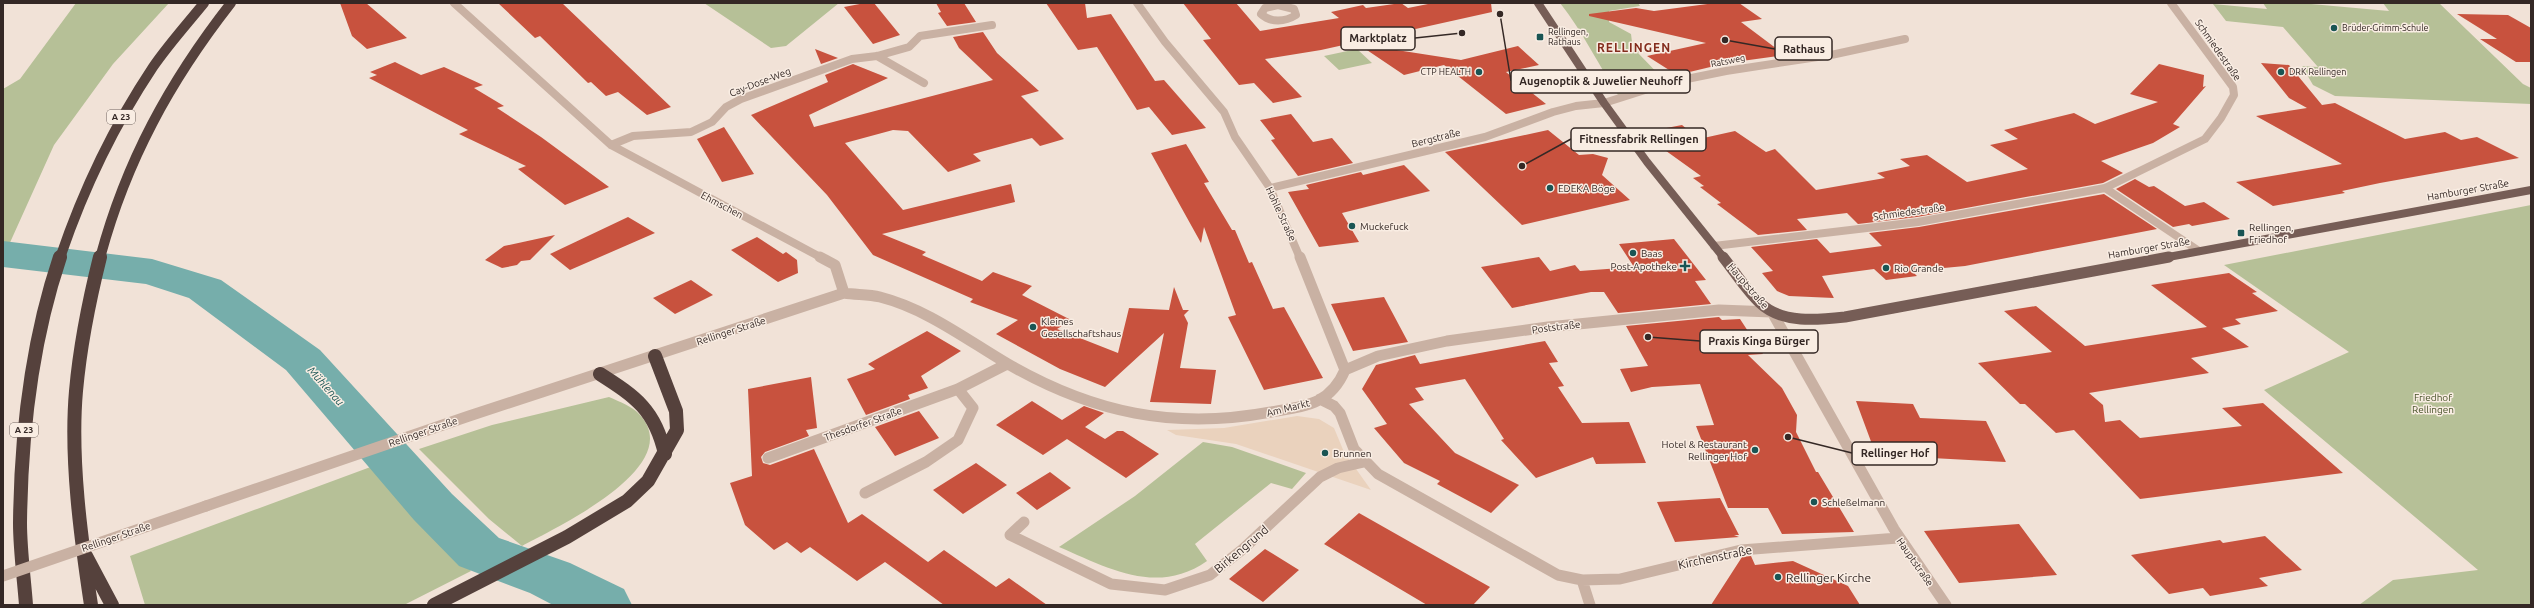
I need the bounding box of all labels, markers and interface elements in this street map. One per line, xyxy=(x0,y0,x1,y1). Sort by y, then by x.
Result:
street label: Schmiedestraße xyxy=(2193,17,2243,83)
marker: Brüder-Grimm-Schule xyxy=(2329,23,2339,33)
place label: Brüder-Grimm-Schule xyxy=(2342,23,2429,33)
callout: Marktplatz xyxy=(1341,27,1415,50)
place label: Rellingen, Rathaus xyxy=(1548,27,1588,47)
text: Marktplatz xyxy=(1349,32,1407,44)
marker: Rellingen, Rathaus xyxy=(1535,32,1545,42)
callout: Rathaus xyxy=(1775,37,1832,60)
district label: RELLINGEN xyxy=(1597,41,1671,54)
text: Rathaus xyxy=(1783,43,1825,55)
street label: Ratsweg xyxy=(1710,53,1746,69)
street label: Cay-Dose-Weg xyxy=(728,65,792,99)
place label: CTP HEALTH xyxy=(1421,67,1471,77)
marker: CTP HEALTH xyxy=(1474,67,1484,77)
marker: DRK Rellingen xyxy=(2276,67,2286,77)
place label: DRK Rellingen xyxy=(2289,67,2346,77)
callout: Augenoptik & Juwelier Neuhoff xyxy=(1511,70,1690,93)
text: Augenoptik & Juwelier Neuhoff xyxy=(1519,75,1684,87)
road number: A 23 xyxy=(107,110,135,124)
street label: Bergstraße xyxy=(1410,127,1462,149)
callout: Fitnessfabrik Rellingen xyxy=(1571,128,1706,151)
text: Fitnessfabrik Rellingen xyxy=(1579,133,1699,145)
street label: Hamburger Straße xyxy=(2426,177,2510,203)
marker: EDEKA Böge xyxy=(1545,183,1555,193)
place label: EDEKA Böge xyxy=(1558,183,1615,194)
street label: Hohle Straße xyxy=(1264,185,1298,243)
street label: Ehmschen xyxy=(699,189,745,221)
street label: Schmiedestraße xyxy=(1872,202,1946,222)
marker: Muckefuck xyxy=(1347,221,1357,231)
place label: Muckefuck xyxy=(1360,221,1409,232)
place label: Rellingen, Friedhof xyxy=(2249,222,2294,245)
marker: Rellingen, Friedhof xyxy=(2236,228,2246,238)
street label: Hamburger Straße xyxy=(2107,235,2191,261)
marker: Baas xyxy=(1628,248,1638,258)
place label: Baas xyxy=(1641,248,1662,259)
place label: Post-Apotheke xyxy=(1611,261,1677,272)
marker: Post-Apotheke xyxy=(1680,261,1690,271)
street label: Hauptstraße xyxy=(1725,261,1771,311)
marker: Rio Grande xyxy=(1881,263,1891,273)
place label: Rio Grande xyxy=(1894,263,1943,274)
street label: Rellinger Straße xyxy=(695,315,767,347)
place label: Kleines Gesellschaftshaus xyxy=(1041,316,1121,339)
street label: Poststraße xyxy=(1531,319,1581,335)
marker: Kleines Gesellschaftshaus xyxy=(1028,322,1038,332)
callout: Praxis Kinga Bürger xyxy=(1700,330,1818,353)
text: Praxis Kinga Bürger xyxy=(1708,335,1810,347)
water label: Mühlenau xyxy=(306,364,347,408)
park label: Friedhof Rellingen xyxy=(2412,392,2454,415)
street label: Am Markt xyxy=(1265,397,1311,419)
street label: Thesdorfer Straße xyxy=(823,405,903,443)
street label: Rellinger Straße xyxy=(387,415,459,449)
road number: A 23 xyxy=(10,423,38,437)
place label: Hotel & Restaurant Rellinger Hof xyxy=(1662,439,1747,462)
callout: Rellinger Hof xyxy=(1852,442,1937,465)
marker: Hotel & Restaurant Rellinger Hof xyxy=(1750,445,1760,455)
text: Rellinger Hof xyxy=(1861,447,1930,459)
marker: Brunnen xyxy=(1320,448,1330,458)
place label: Brunnen xyxy=(1333,448,1372,459)
marker: Schleßelmann xyxy=(1809,497,1819,507)
place label: Schleßelmann xyxy=(1822,497,1885,508)
street label: Rellinger Straße xyxy=(80,520,152,554)
street label: Birkengrund xyxy=(1211,523,1271,575)
street label: Hauptstraße xyxy=(1894,536,1936,588)
street label: Kirchenstraße xyxy=(1677,543,1753,571)
place label: Rellinger Kirche xyxy=(1786,571,1871,584)
marker: Rellinger Kirche xyxy=(1773,572,1783,582)

